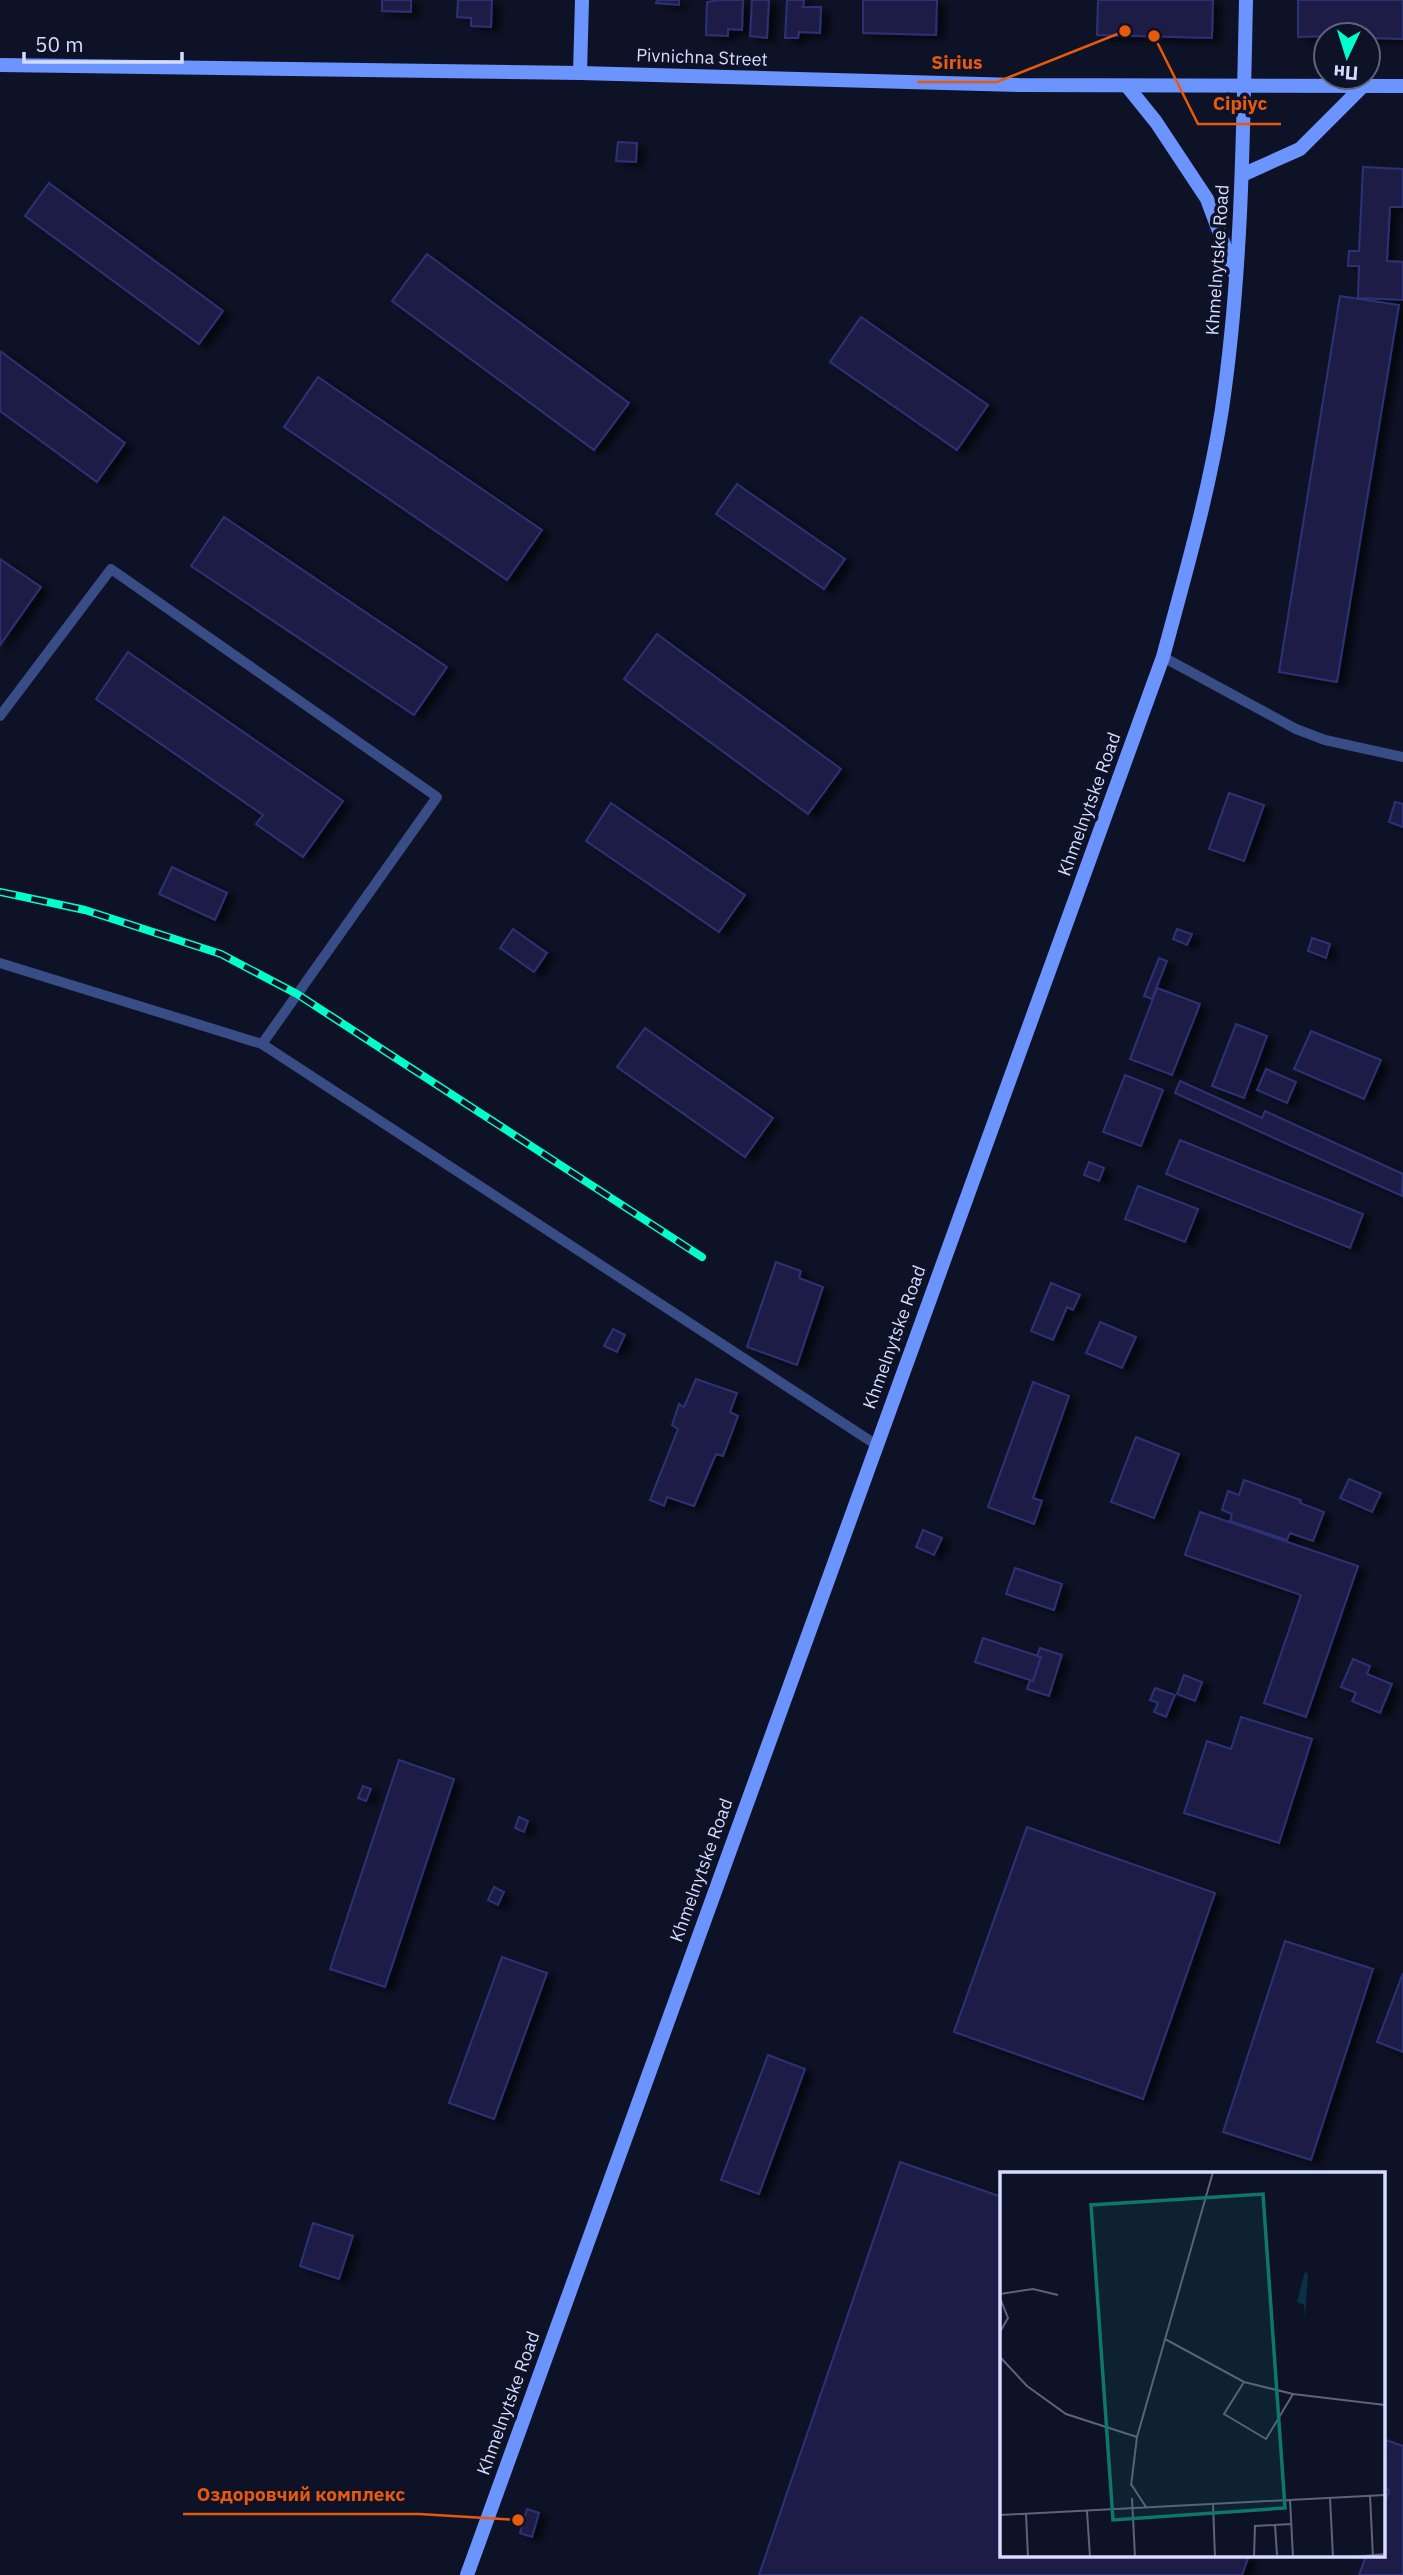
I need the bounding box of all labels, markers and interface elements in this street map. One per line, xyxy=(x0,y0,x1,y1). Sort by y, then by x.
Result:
scale bar xyxy=(24,21,182,65)
north arrow xyxy=(1312,21,1382,91)
text: 50 m xyxy=(35,30,84,58)
callout: Sirius xyxy=(917,42,997,82)
street label: Pivnichna Street xyxy=(636,43,768,71)
text: Sirius xyxy=(931,50,983,74)
text: Пн xyxy=(1332,60,1359,86)
callout: Сіріус xyxy=(1198,84,1281,124)
text: Сіріус xyxy=(1213,91,1267,115)
street label: Khmelnytske Road xyxy=(1200,184,1234,336)
street label: Khmelnytske Road xyxy=(1052,729,1126,879)
street label: Khmelnytske Road xyxy=(857,1262,931,1412)
street label: Khmelnytske Road xyxy=(664,1795,738,1945)
inset map xyxy=(1000,2172,1386,2558)
street label: Khmelnytske Road xyxy=(471,2328,545,2478)
callout: Оздоровчий комплекс xyxy=(183,2474,419,2514)
text: Оздоровчий комплекс xyxy=(197,2482,405,2506)

